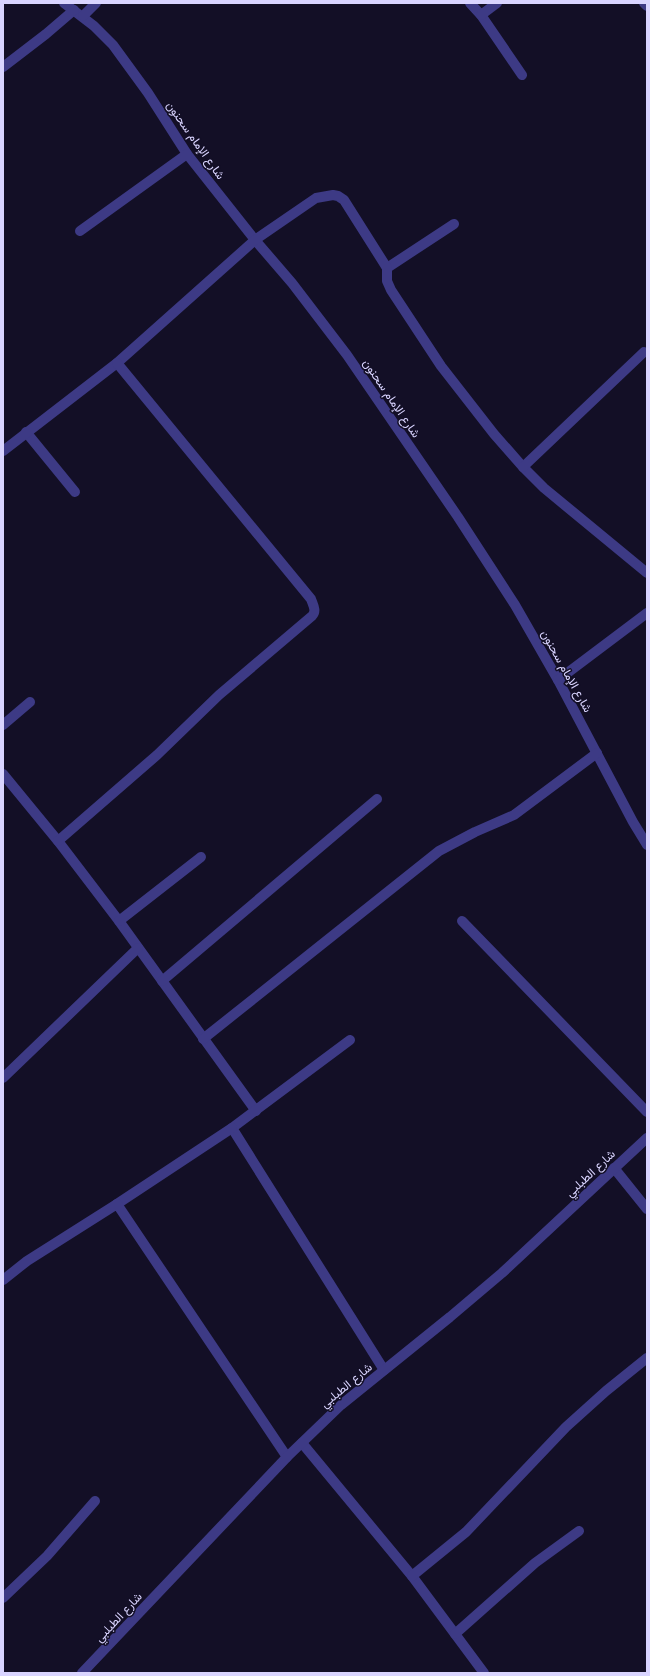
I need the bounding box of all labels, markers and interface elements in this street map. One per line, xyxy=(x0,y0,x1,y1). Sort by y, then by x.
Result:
street label: شارع الإمام سحنون xyxy=(162,97,229,183)
street label: شارع الإمام سحنون xyxy=(358,355,425,441)
street label: شارع الإمام سحنون xyxy=(536,627,597,716)
street label: شارع الطبلبي xyxy=(561,1145,620,1202)
street label: شارع الطبلبي xyxy=(317,1358,377,1413)
street label: شارع الطبلبي xyxy=(90,1588,147,1647)

